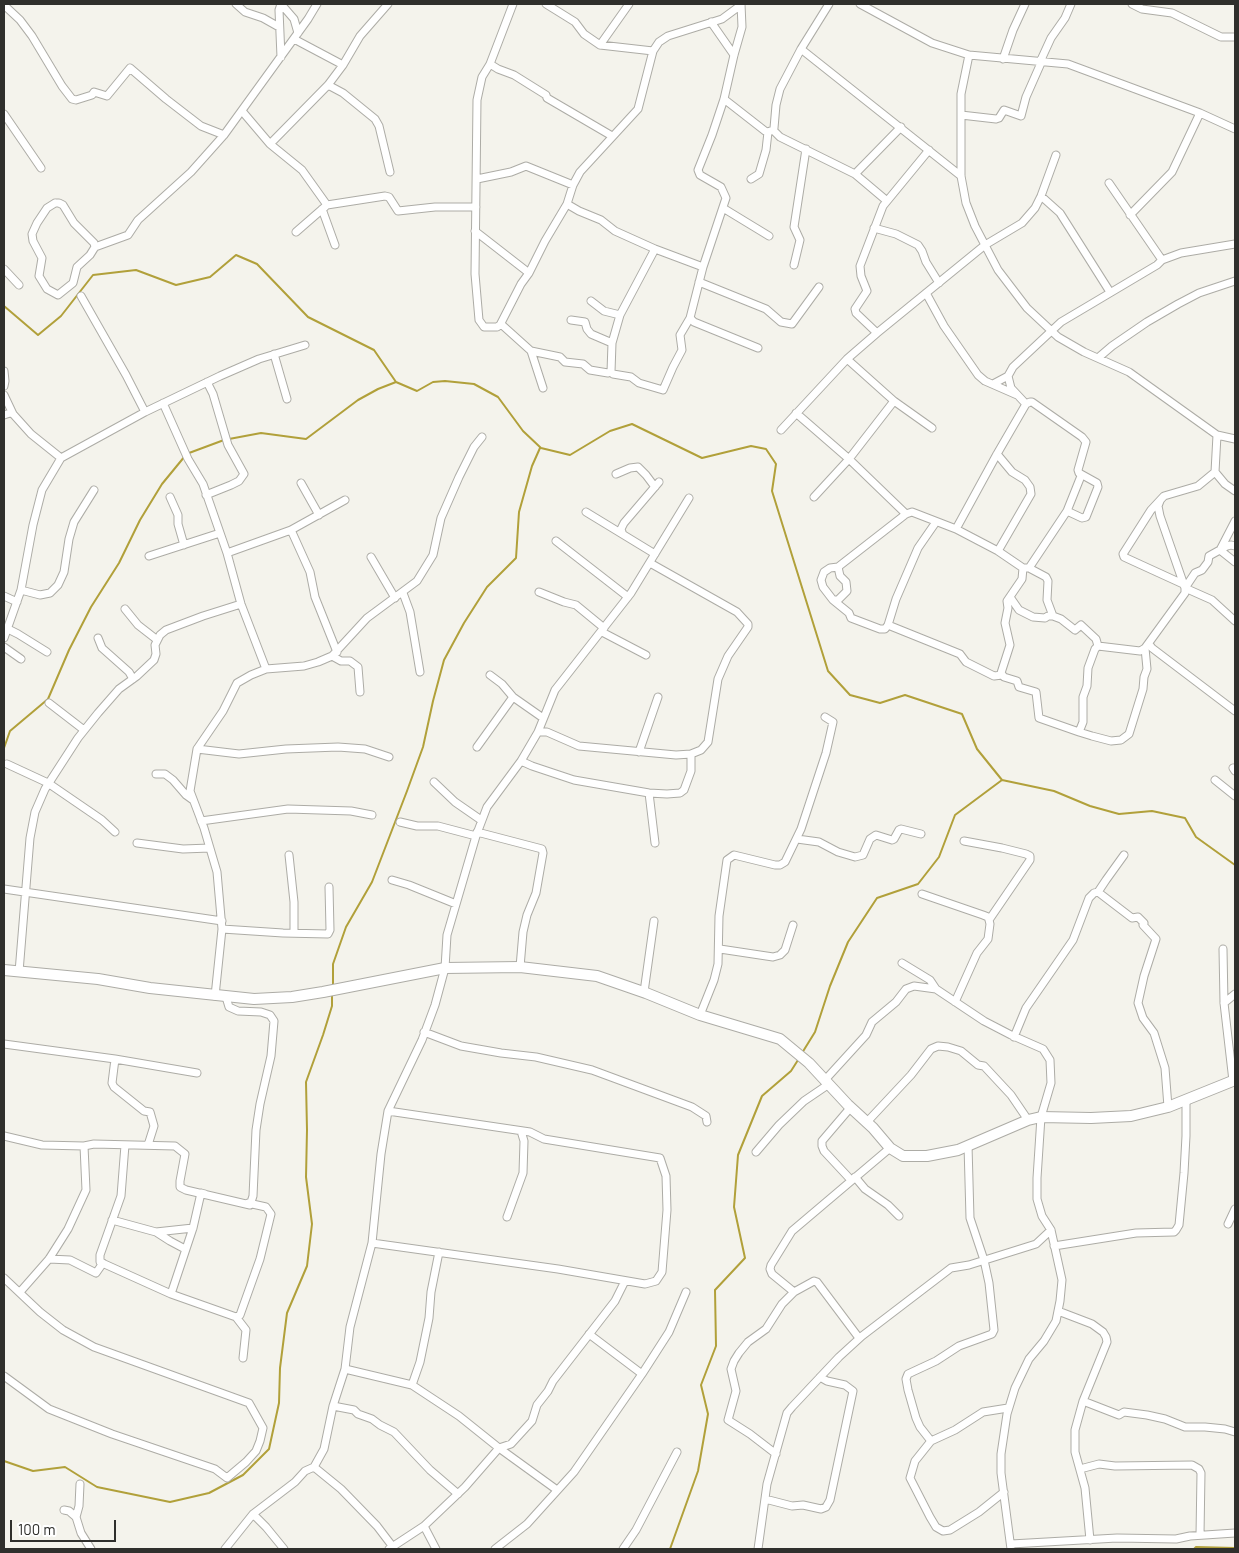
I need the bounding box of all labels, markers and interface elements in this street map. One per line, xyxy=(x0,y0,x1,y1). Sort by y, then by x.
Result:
scale bar xyxy=(12,1510,119,1542)
text: 100 m xyxy=(18,1520,56,1538)

